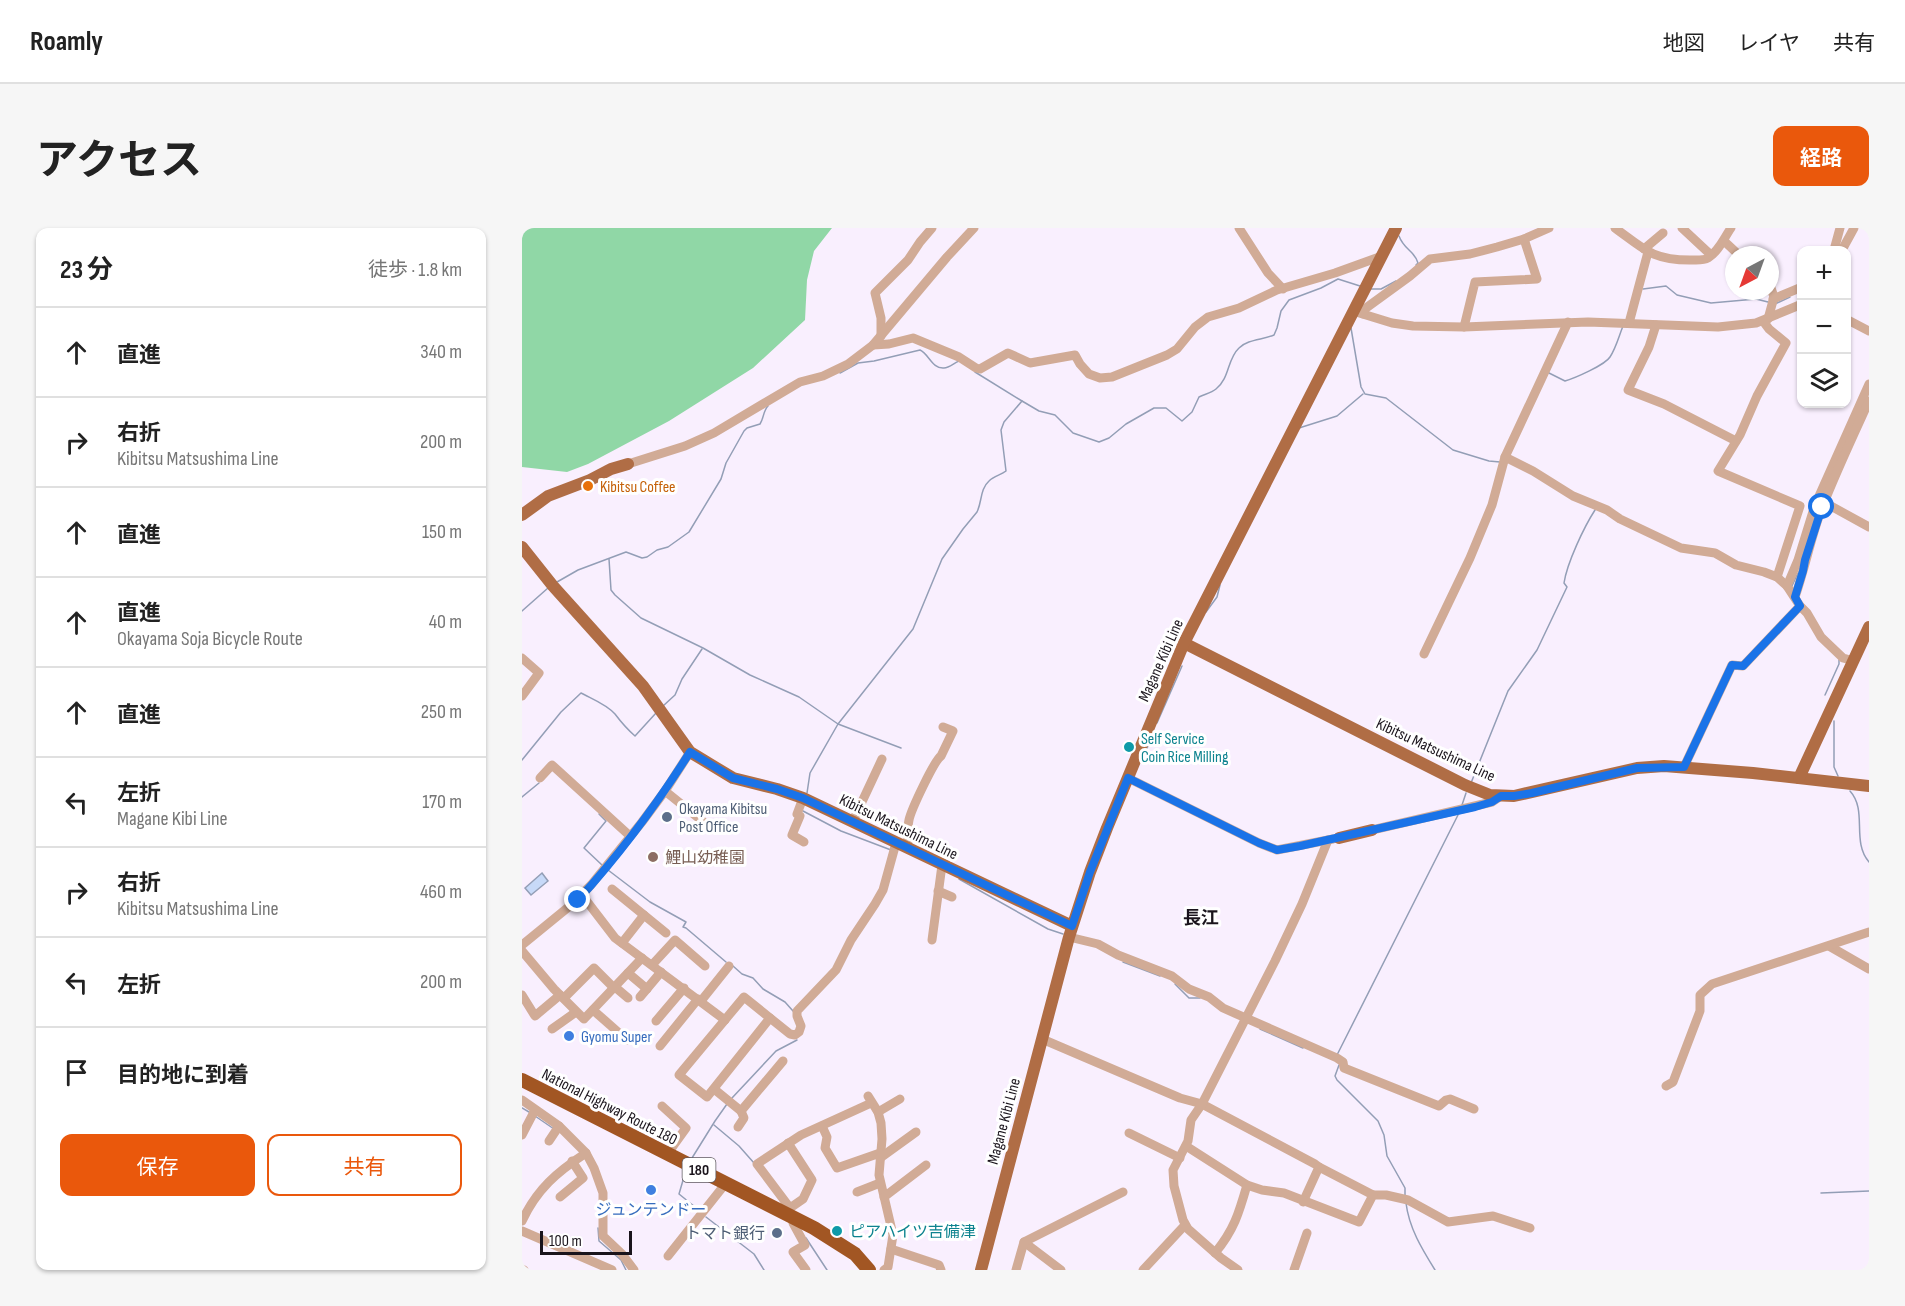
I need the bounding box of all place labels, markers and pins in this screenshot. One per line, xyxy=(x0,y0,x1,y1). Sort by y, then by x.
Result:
place label: Kibitsu Coffee xyxy=(600,478,676,497)
marker: Kibitsu Coffee xyxy=(581,479,595,493)
place label: Self Service Coin Rice Milling xyxy=(1141,730,1228,767)
marker: Self Service Coin Rice Milling xyxy=(1122,740,1136,754)
place label: Okayama Kibitsu Post Office xyxy=(679,800,767,837)
marker: Okayama Kibitsu Post Office xyxy=(660,810,674,824)
place label: 鯉山幼稚園 xyxy=(665,849,745,868)
marker: 鯉山幼稚園 xyxy=(646,850,660,864)
place label: Gyomu Super xyxy=(581,1028,653,1047)
marker: Gyomu Super xyxy=(562,1029,576,1043)
marker: ジュンテンドー xyxy=(644,1183,658,1197)
place label: ジュンテンドー xyxy=(596,1201,706,1220)
place label: ピアハイツ吉備津 xyxy=(849,1223,976,1242)
marker: ピアハイツ吉備津 xyxy=(830,1224,844,1238)
place label: トマト銀行 xyxy=(685,1225,765,1244)
marker: トマト銀行 xyxy=(770,1226,784,1240)

